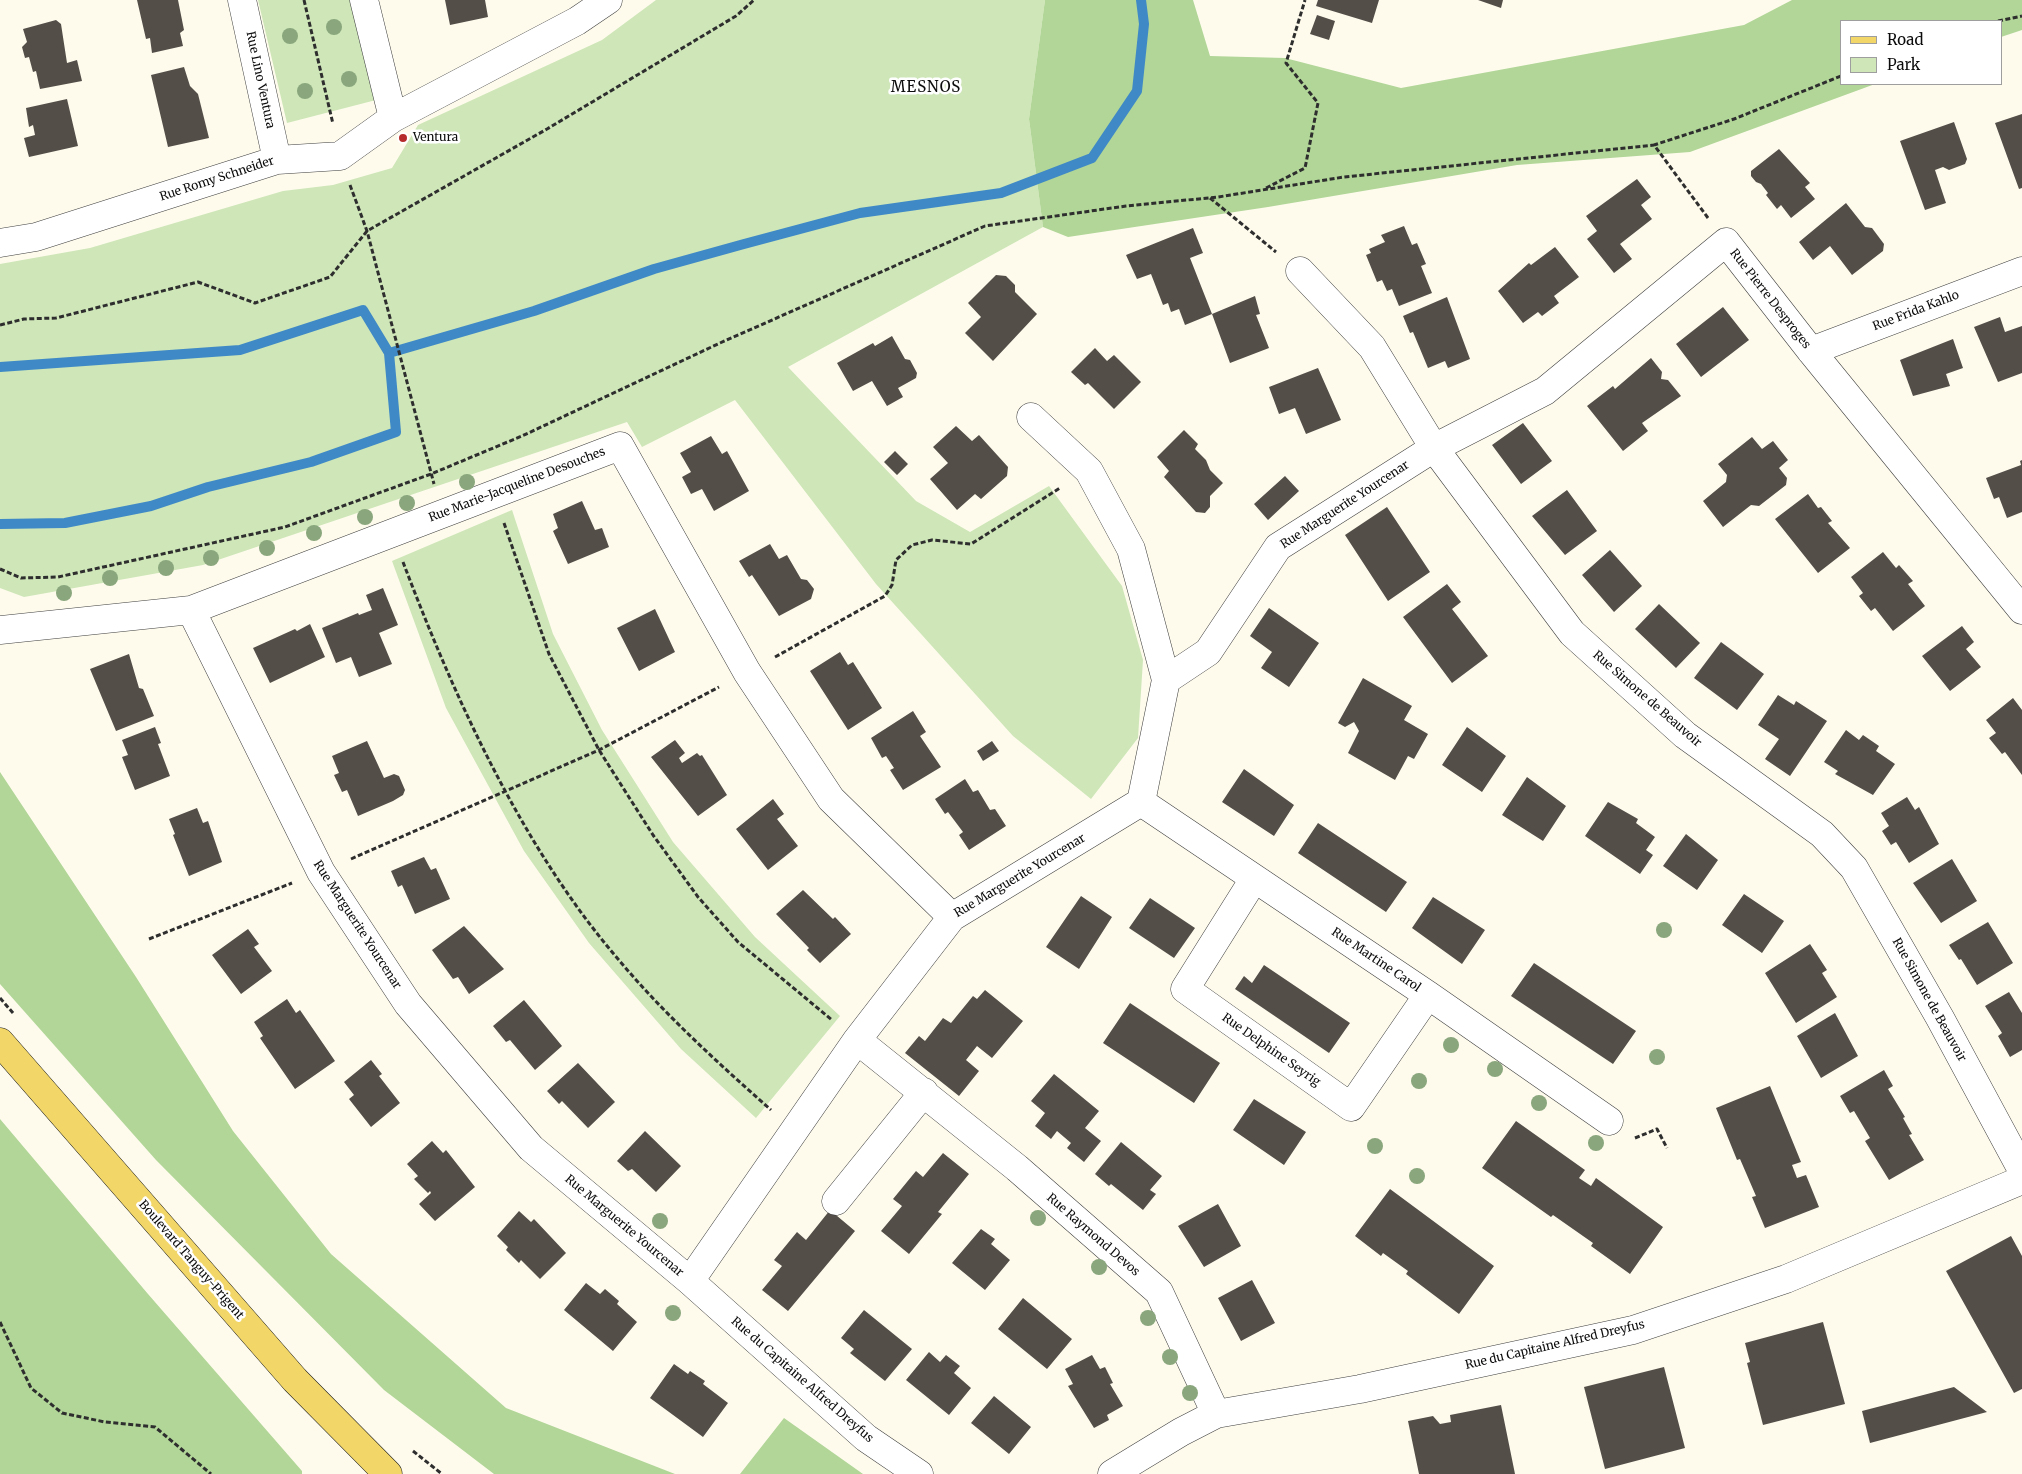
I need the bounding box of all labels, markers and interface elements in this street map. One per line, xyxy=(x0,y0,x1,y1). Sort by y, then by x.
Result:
legend xyxy=(1840,20,2002,85)
street label: Rue Lino Ventura xyxy=(243,30,277,130)
text: Road xyxy=(1887,30,1923,49)
text: Park xyxy=(1887,55,1920,74)
district label: MESNOS xyxy=(890,79,962,97)
place label: Ventura xyxy=(413,131,458,145)
marker: Ventura xyxy=(397,132,409,144)
street label: Rue Romy Schneider xyxy=(158,154,276,204)
street label: Rue Pierre Desproges xyxy=(1727,246,1813,352)
street label: Rue Frida Kahlo xyxy=(1871,288,1961,334)
street label: Rue Marie-Jacqueline Desouches xyxy=(427,445,607,525)
street label: Rue Marguerite Yourcenar xyxy=(1278,458,1412,552)
street label: Rue Simone de Beauvoir xyxy=(1590,648,1704,750)
street label: Rue Marguerite Yourcenar xyxy=(952,831,1088,921)
street label: Rue Marguerite Yourcenar xyxy=(310,858,404,992)
street label: Rue Martine Carol xyxy=(1329,925,1423,995)
street label: Rue Simone de Beauvoir xyxy=(1889,936,1969,1064)
street label: Rue Delphine Seyrig xyxy=(1219,1011,1323,1089)
street label: Rue Marguerite Yourcenar xyxy=(562,1172,686,1280)
street label: Rue Raymond Devos xyxy=(1044,1191,1142,1279)
street label: Boulevard Tanguy-Prigent xyxy=(135,1198,247,1322)
street label: Rue du Capitaine Alfred Dreyfus xyxy=(728,1314,876,1446)
street label: Rue du Capitaine Alfred Dreyfus xyxy=(1464,1317,1646,1373)

